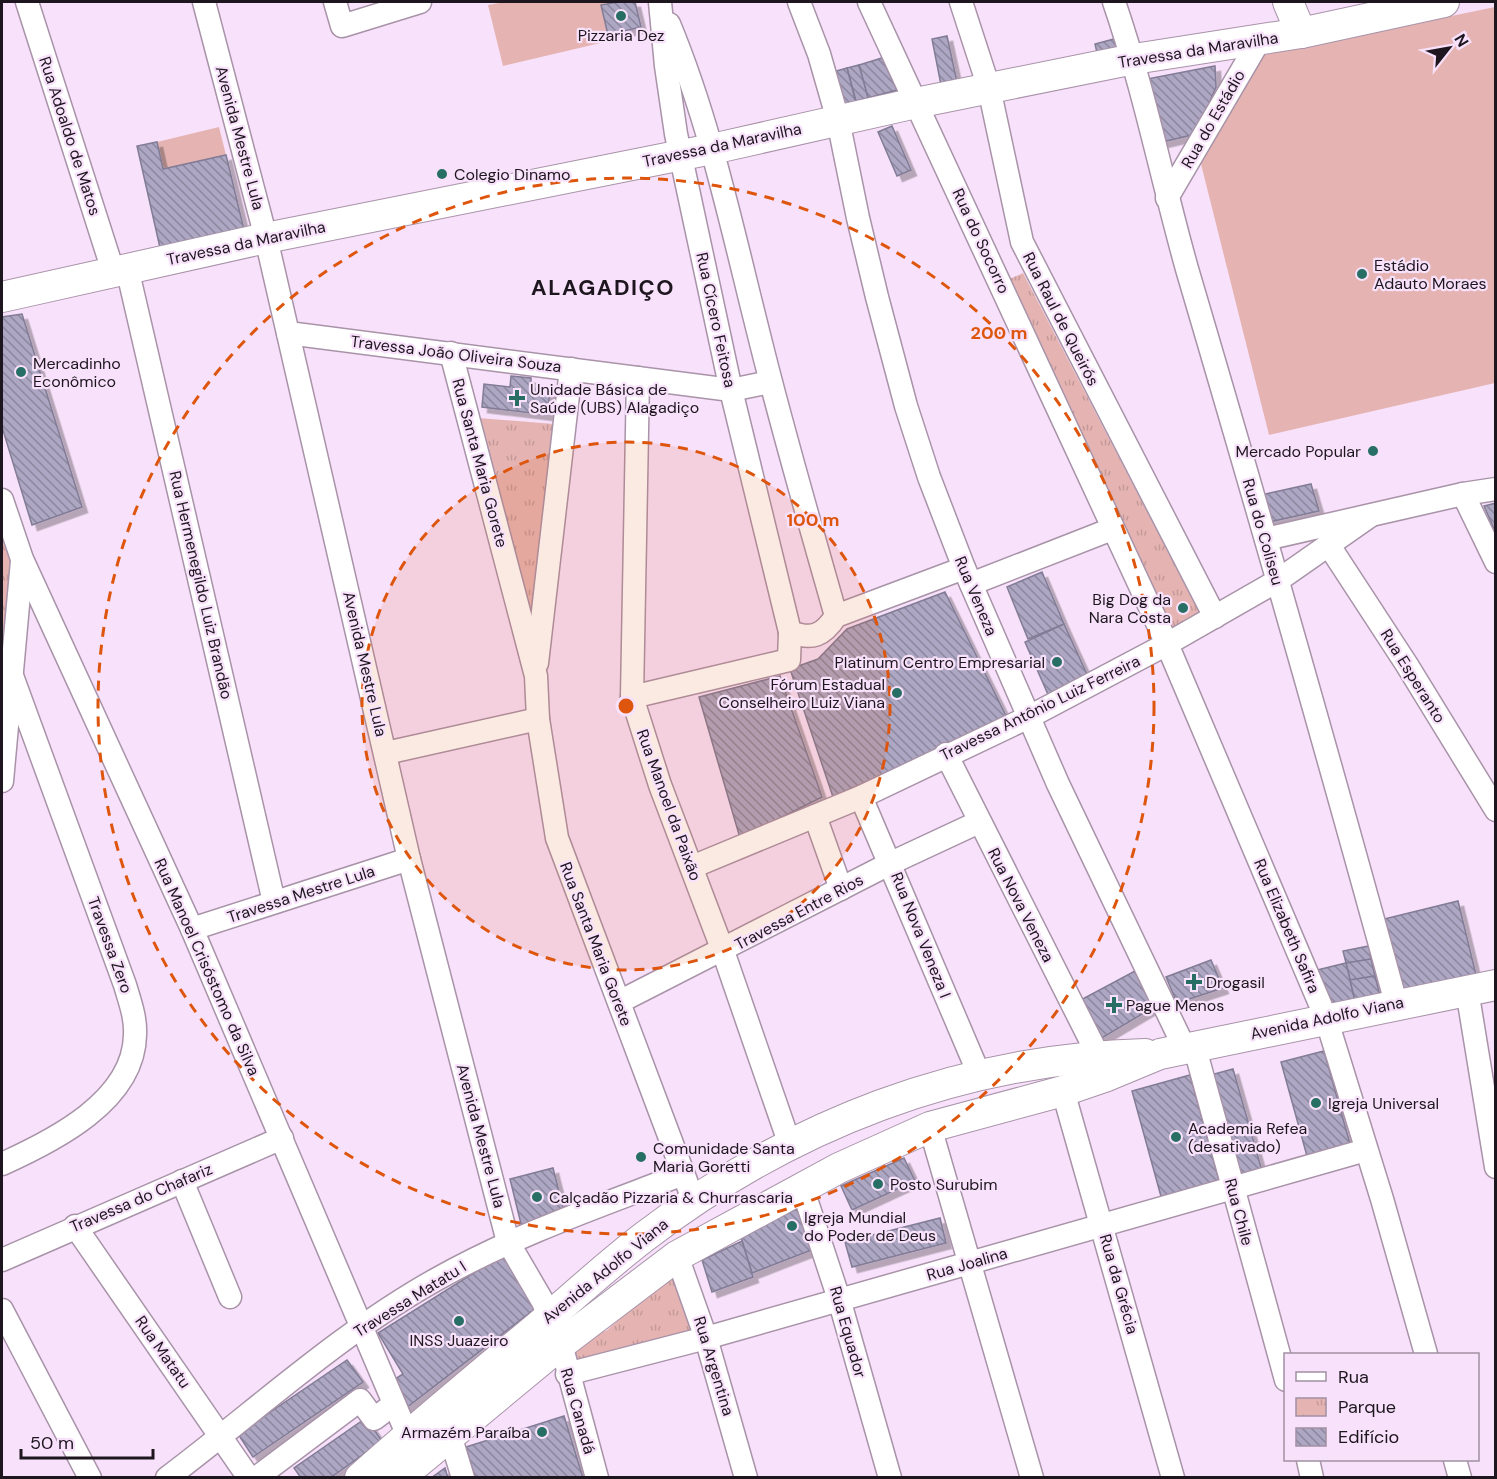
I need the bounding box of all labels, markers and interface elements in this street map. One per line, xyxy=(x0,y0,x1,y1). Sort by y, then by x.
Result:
marker: Pizzaria Dez xyxy=(614,9,628,23)
north arrow xyxy=(1419,18,1479,78)
place label: Pizzaria Dez xyxy=(578,25,664,46)
street label: Travessa da Maravilha xyxy=(1116,27,1280,73)
text: N xyxy=(1449,30,1473,51)
street label: Rua Adoaldo de Matos xyxy=(34,54,106,218)
street label: Avenida Mestre Lula xyxy=(211,64,269,212)
street label: Rua do Estádio xyxy=(1176,66,1250,172)
street label: Travessa da Maravilha xyxy=(641,118,803,172)
place label: Colegio Dinamo xyxy=(454,164,571,185)
marker: Colegio Dinamo xyxy=(435,167,449,181)
street label: Rua do Socorro xyxy=(947,185,1015,297)
street label: Travessa da Maravilha xyxy=(165,216,327,270)
street label: Rua Raul de Queirós xyxy=(1018,248,1104,390)
street label: Rua Cícero Feitosa xyxy=(691,250,741,390)
place label: Estádio Adauto Moraes xyxy=(1374,255,1487,294)
marker: Estádio Adauto Moraes xyxy=(1355,267,1369,281)
district label: ALAGADIÇO xyxy=(531,273,675,302)
text: 200 m xyxy=(971,321,1027,345)
street label: Travessa João Oliveira Souza xyxy=(349,331,563,377)
place label: Mercadinho Econômico xyxy=(33,353,121,392)
marker: Mercadinho Econômico xyxy=(14,365,28,379)
street label: Rua Santa Maria Gorete xyxy=(447,376,513,550)
place label: Unidade Básica de Saúde (UBS) Alagadiço xyxy=(530,379,699,418)
marker: Unidade Básica de Saúde (UBS) Alagadiço xyxy=(508,389,526,407)
place label: Mercado Popular xyxy=(1236,441,1361,462)
marker: Mercado Popular xyxy=(1366,444,1380,458)
street label: Rua Hermenegildo Luiz Brandão xyxy=(164,469,238,701)
street label: Rua do Coliseu xyxy=(1238,476,1288,588)
text: 100 m xyxy=(786,508,840,532)
street label: Rua Veneza xyxy=(950,553,1002,639)
street label: Avenida Mestre Lula xyxy=(338,589,392,739)
place label: Big Dog da Nara Costa xyxy=(1089,589,1171,628)
marker: Big Dog da Nara Costa xyxy=(1176,601,1190,615)
street label: Rua Esperanto xyxy=(1376,625,1450,727)
street label: Travessa Antônio Luiz Ferreira xyxy=(936,650,1144,766)
place label: Platinum Centro Empresarial xyxy=(835,652,1045,673)
marker: Platinum Centro Empresarial xyxy=(1050,655,1064,669)
place label: Fórum Estadual Conselheiro Luiz Viana xyxy=(719,674,885,713)
marker: Fórum Estadual Conselheiro Luiz Viana xyxy=(890,686,904,700)
centre of rings xyxy=(616,696,636,716)
street label: Rua Manoel da Paixão xyxy=(632,726,706,884)
street label: Rua Nova Veneza xyxy=(983,844,1059,966)
street label: Rua Manoel Crisóstomo da Silva xyxy=(149,855,265,1079)
street label: Rua Elizabeth Safira xyxy=(1249,855,1325,997)
street label: Rua Santa Maria Gorete xyxy=(555,859,637,1029)
street label: Travessa Mestre Lula xyxy=(225,860,377,928)
street label: Travessa Entre Rios xyxy=(731,869,867,955)
street label: Rua Nova Veneza I xyxy=(886,869,956,1001)
street label: Travessa Zero xyxy=(83,894,137,996)
place label: Drogasil xyxy=(1206,972,1265,993)
marker: Drogasil xyxy=(1187,975,1201,989)
street label: Avenida Adolfo Viana xyxy=(1248,991,1406,1045)
place label: Pague Menos xyxy=(1126,995,1224,1016)
marker: Pague Menos xyxy=(1107,998,1121,1012)
street label: Avenida Mestre Lula xyxy=(452,1062,510,1210)
place label: Igreja Universal xyxy=(1328,1093,1439,1114)
marker: Igreja Universal xyxy=(1309,1096,1323,1110)
place label: Academia Refea (desativado) xyxy=(1188,1118,1307,1157)
marker: Academia Refea (desativado) xyxy=(1169,1130,1183,1144)
place label: Comunidade Santa Maria Goretti xyxy=(653,1138,795,1177)
marker: Comunidade Santa Maria Goretti xyxy=(634,1150,648,1164)
street label: Travessa do Chafariz xyxy=(67,1159,215,1237)
place label: Posto Surubim xyxy=(890,1174,997,1195)
street label: Rua Chile xyxy=(1220,1176,1258,1248)
marker: Posto Surubim xyxy=(871,1177,885,1191)
place label: Calçadão Pizzaria & Churrascaria xyxy=(549,1187,793,1208)
marker: Calçadão Pizzaria & Churrascaria xyxy=(530,1190,544,1204)
place label: Igreja Mundial do Poder de Deus xyxy=(804,1207,936,1246)
street label: Avenida Adolfo Viana xyxy=(538,1214,672,1328)
marker: Igreja Mundial do Poder de Deus xyxy=(785,1219,799,1233)
street label: Rua da Grécia xyxy=(1095,1232,1143,1336)
street label: Rua Joalina xyxy=(924,1242,1010,1286)
street label: Travessa Matatu I xyxy=(350,1256,470,1342)
street label: Rua Equador xyxy=(825,1284,871,1380)
street label: Rua Matatu xyxy=(130,1312,196,1392)
marker: INSS Juazeiro xyxy=(452,1314,466,1328)
street label: Rua Argentina xyxy=(689,1314,739,1418)
place label: INSS Juazeiro xyxy=(410,1330,508,1351)
legend xyxy=(1284,1353,1479,1461)
text: Rua xyxy=(1338,1365,1369,1389)
street label: Rua Canadá xyxy=(556,1366,600,1456)
text: Parque xyxy=(1338,1395,1396,1419)
scale bar xyxy=(21,1422,153,1460)
place label: Armazém Paraíba xyxy=(401,1422,530,1443)
marker: Armazém Paraíba xyxy=(535,1425,549,1439)
text: Edifício xyxy=(1338,1425,1399,1449)
text: 50 m xyxy=(30,1431,74,1455)

